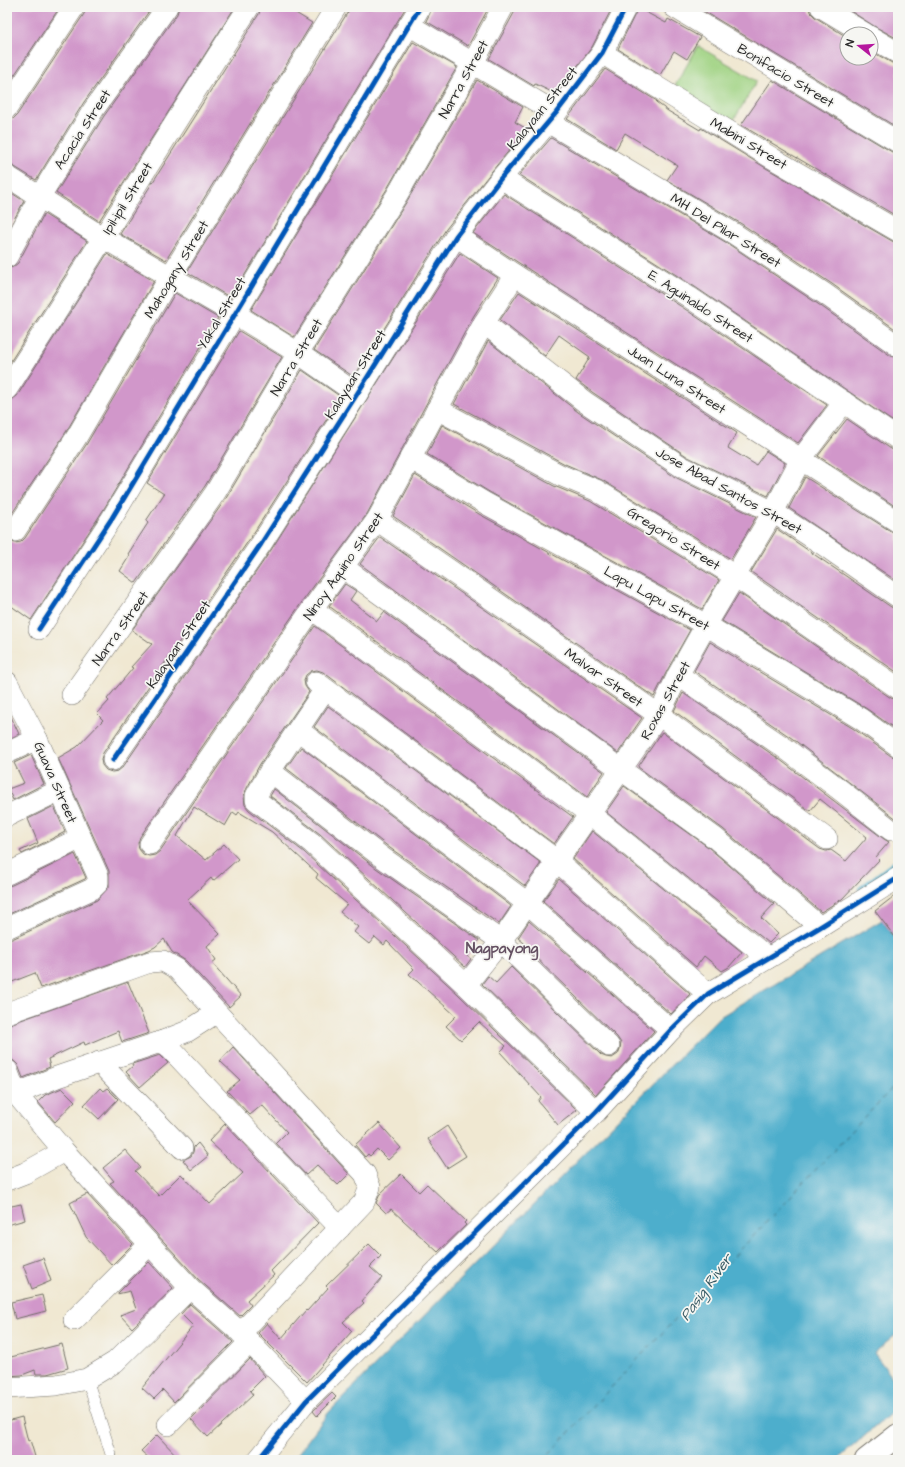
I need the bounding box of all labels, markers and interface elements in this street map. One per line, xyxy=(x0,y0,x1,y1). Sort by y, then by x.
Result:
north arrow xyxy=(839,26,879,66)
street label: Narra Street xyxy=(434,36,494,123)
text: N xyxy=(842,38,858,49)
street label: Bonifacio Street xyxy=(733,39,838,113)
street label: Kalayaan Street xyxy=(503,62,583,155)
street label: Acacia Street xyxy=(49,85,116,174)
street label: Mabini Street xyxy=(706,113,791,175)
street label: Ipil-ipil Street xyxy=(98,158,158,238)
street label: MH Del Pilar Street xyxy=(666,189,785,273)
street label: Mahogany Street xyxy=(140,216,214,322)
street label: E. Aguinaldo Street xyxy=(644,265,757,348)
street label: Yakal Street xyxy=(192,273,252,354)
street label: Narra Street xyxy=(266,315,328,400)
street label: Kalayaan Street xyxy=(320,325,392,423)
street label: Juan Luna Street xyxy=(623,340,730,419)
street label: Jose Abad Santos Street xyxy=(652,442,806,540)
street label: Gregorio Street xyxy=(623,502,724,576)
street label: Ninoy Aquino Street xyxy=(299,508,389,625)
street label: Lapu Lapu Street xyxy=(600,562,713,636)
street label: Narra Street xyxy=(88,587,154,670)
street label: Kalayaan Street xyxy=(142,596,216,693)
street label: Malvar Street xyxy=(560,643,647,713)
street label: Roxas Street xyxy=(636,657,696,744)
street label: Guava Street xyxy=(28,739,82,827)
district label: Nagpayong xyxy=(466,938,539,961)
water label: Pasig River xyxy=(675,1248,740,1326)

